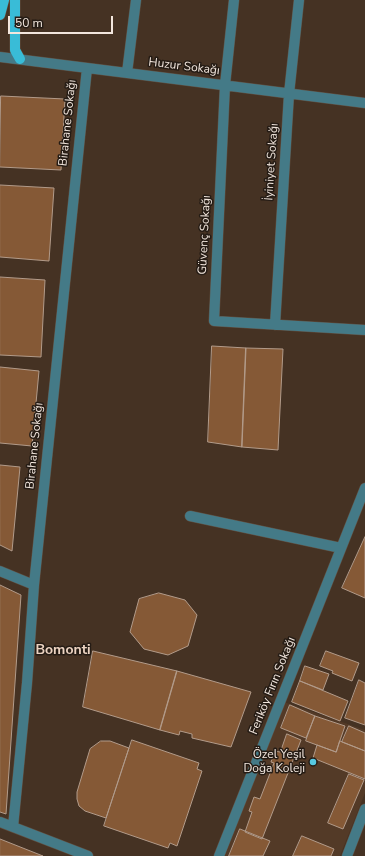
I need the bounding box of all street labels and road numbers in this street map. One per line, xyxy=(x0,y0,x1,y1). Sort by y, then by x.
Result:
street label: Huzur Sokağı xyxy=(148,55,220,79)
street label: Birahane Sokağı xyxy=(56,79,80,167)
street label: İyiniyet Sokağı xyxy=(262,123,282,201)
street label: Güvenç Sokağı xyxy=(196,195,214,275)
street label: Birahane Sokağı xyxy=(23,402,47,490)
street label: Feriköy Fırın Sokağı xyxy=(247,635,299,737)

